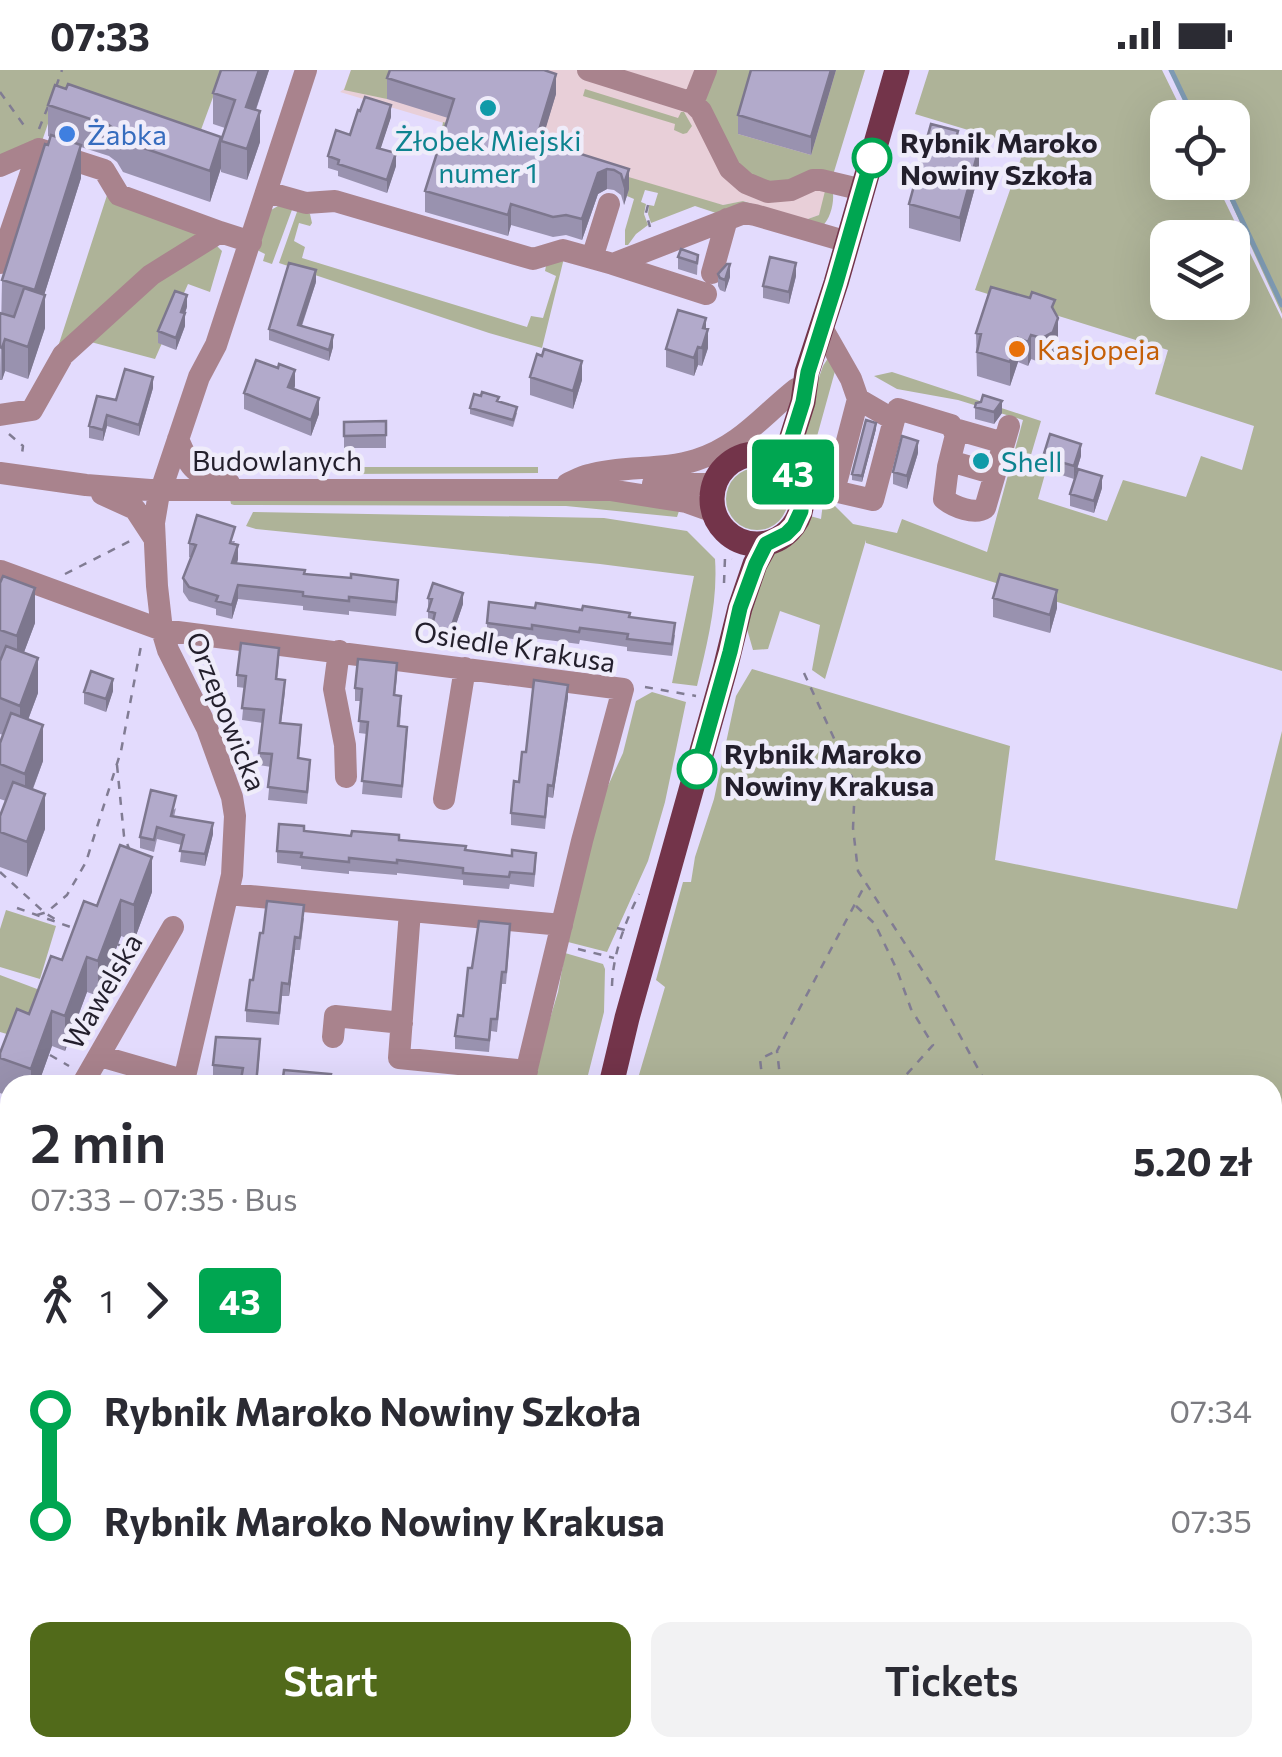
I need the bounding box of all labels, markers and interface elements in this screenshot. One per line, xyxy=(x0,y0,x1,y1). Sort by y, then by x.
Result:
text: 07:33 xyxy=(50,12,150,59)
marker: Żłobek Miejski numer 1 xyxy=(477,97,499,119)
map controls xyxy=(1150,100,1250,320)
button: locate xyxy=(1150,100,1250,200)
place label: Żabka xyxy=(87,117,167,151)
marker: Żabka xyxy=(56,123,78,145)
place label: Żłobek Miejski numer 1 xyxy=(395,123,581,189)
place label: Rybnik Maroko Nowiny Szkoła xyxy=(900,125,1098,191)
marker: Rybnik Maroko Nowiny Szkoła xyxy=(853,139,891,177)
button: layers xyxy=(1150,220,1250,320)
place label: Kasjopeja xyxy=(1037,332,1160,366)
marker: Kasjopeja xyxy=(1006,338,1028,360)
line badge: 43 xyxy=(748,440,838,504)
street label: Budowlanych xyxy=(192,443,362,477)
place label: Shell xyxy=(1001,444,1062,478)
marker: Shell xyxy=(970,450,992,472)
text: 43 xyxy=(772,451,814,494)
street label: Osiedle Krakusa xyxy=(412,613,618,679)
street label: Orzepowicka xyxy=(180,626,274,796)
place label: Rybnik Maroko Nowiny Krakusa xyxy=(724,736,934,802)
marker: Rybnik Maroko Nowiny Krakusa xyxy=(678,750,716,788)
street label: Wawelska xyxy=(55,927,149,1055)
text: 2 min xyxy=(30,1107,166,1174)
text: 5.20 zł xyxy=(1133,1137,1252,1184)
text: 07:33 – 07:35 · Bus xyxy=(30,1178,297,1218)
icon: walk xyxy=(30,1273,85,1328)
icon: forward xyxy=(129,1273,184,1328)
text: 43 xyxy=(219,1279,261,1322)
text: 1 xyxy=(100,1280,114,1320)
text: Rybnik Maroko Nowiny Szkoła xyxy=(104,1387,641,1434)
text: 07:34 xyxy=(1169,1390,1252,1430)
text: Rybnik Maroko Nowiny Krakusa xyxy=(104,1497,665,1544)
text: 07:35 xyxy=(1170,1500,1252,1540)
button: Start xyxy=(30,1622,631,1737)
button: Tickets xyxy=(651,1622,1252,1737)

